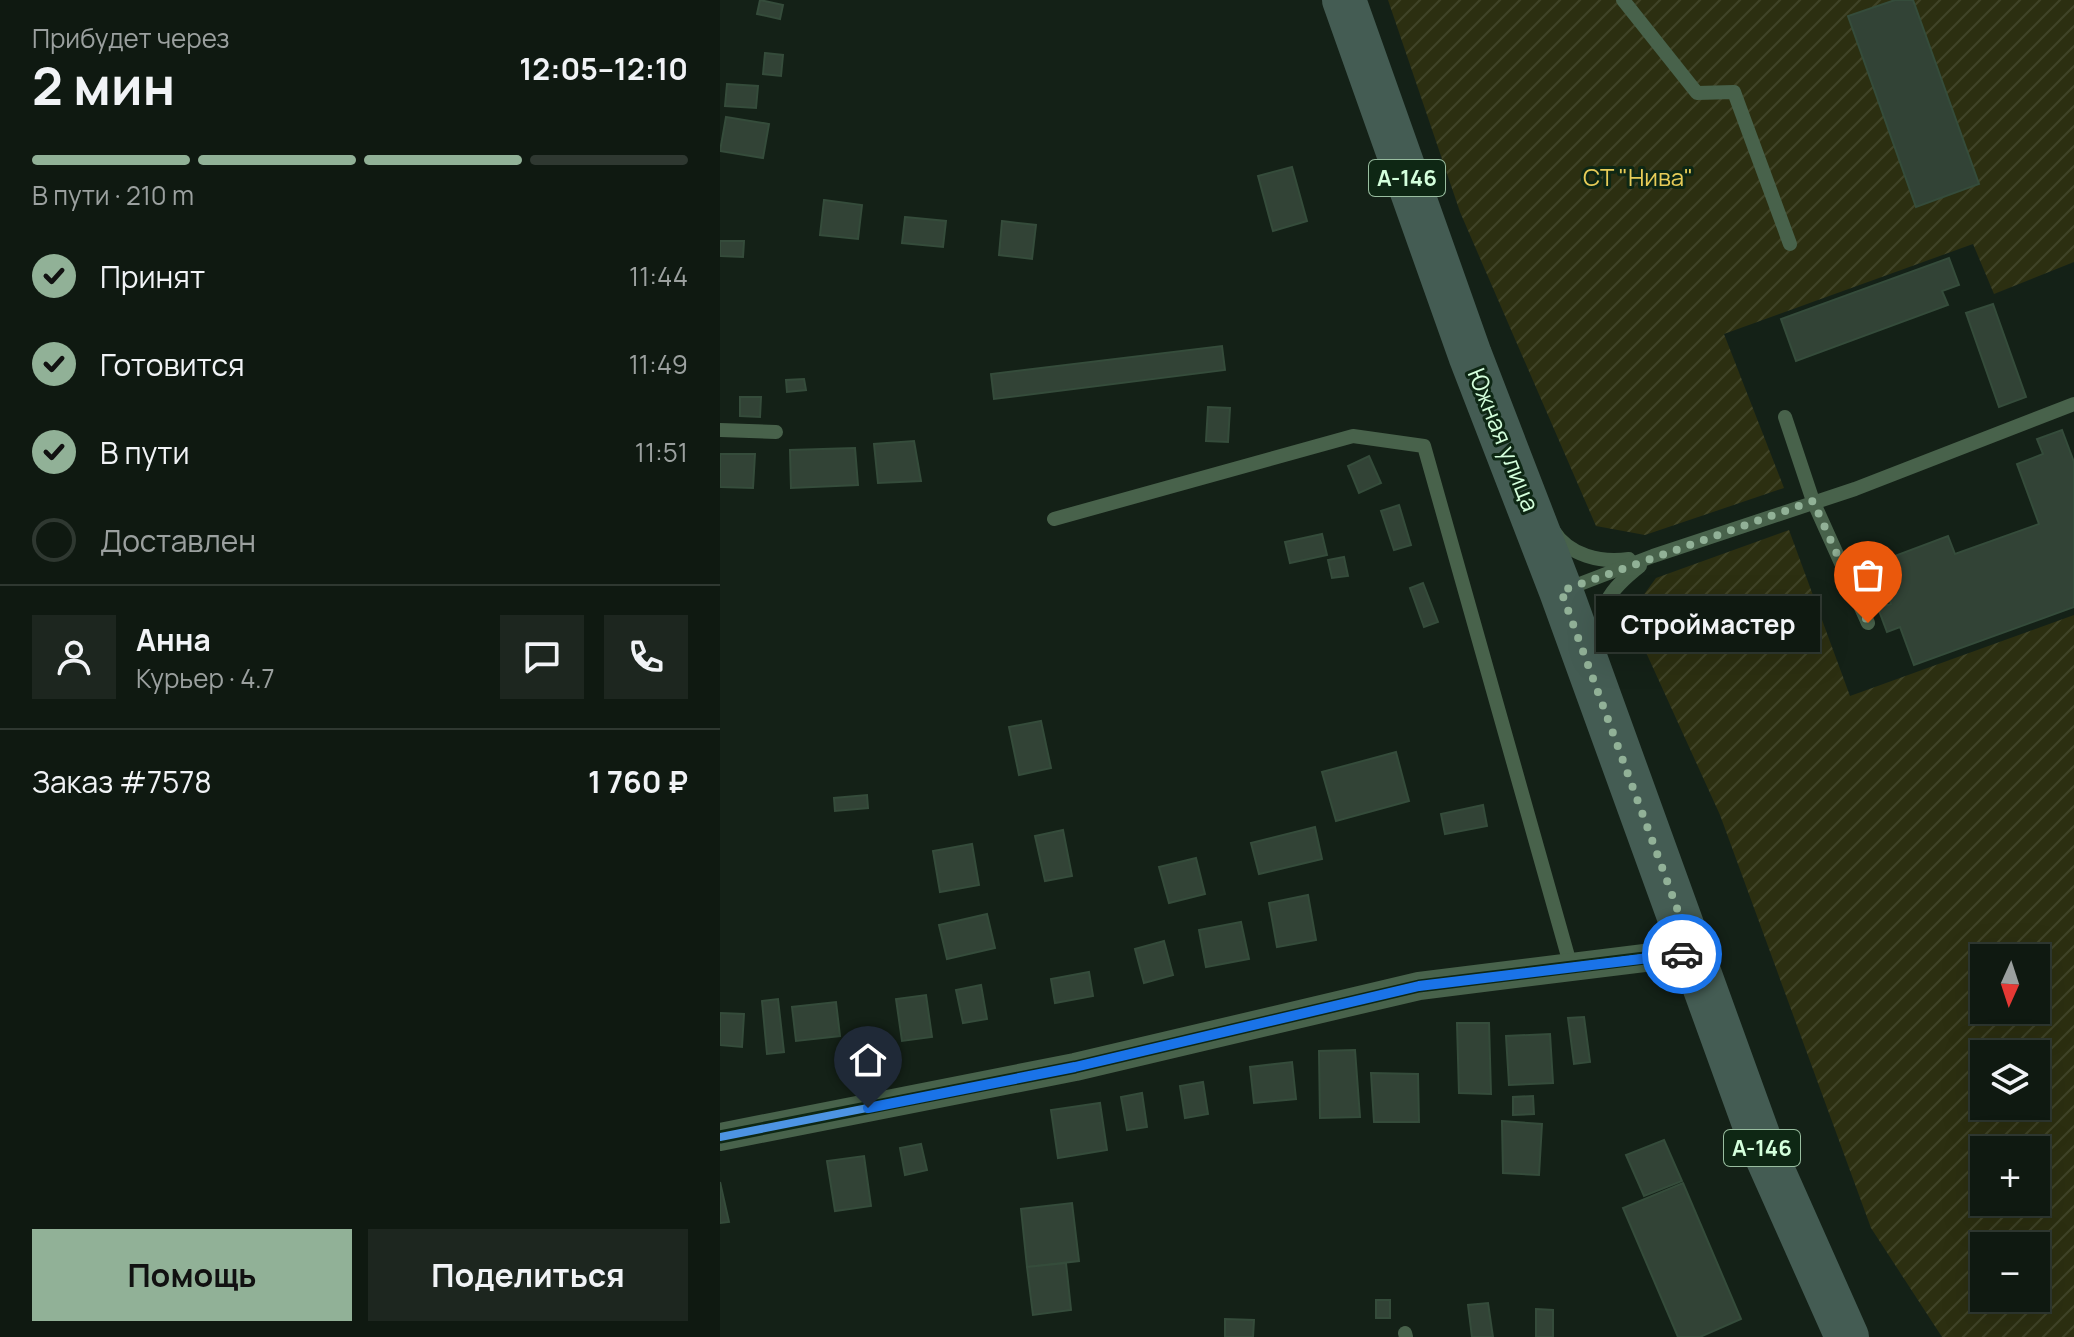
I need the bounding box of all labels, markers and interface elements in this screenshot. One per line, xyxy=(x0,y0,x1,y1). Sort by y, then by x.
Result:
text: Прибудет через xyxy=(32,20,230,56)
text: 12:05–12:10 xyxy=(519,48,688,89)
text: 2 мин xyxy=(32,50,175,121)
road number: А-146 xyxy=(1369,160,1445,196)
park label: СТ "Нива" xyxy=(1583,160,1693,193)
text: В пути · 210 m xyxy=(32,177,194,213)
icon: check xyxy=(32,254,76,298)
text: Принят xyxy=(100,256,205,297)
text: 11:44 xyxy=(629,258,688,294)
icon: check xyxy=(32,342,76,386)
text: Готовится xyxy=(100,344,245,385)
text: 11:49 xyxy=(629,346,688,382)
street label: Южная улица xyxy=(1461,363,1548,516)
icon: check xyxy=(32,430,76,474)
text: В пути xyxy=(100,432,190,473)
text: 11:51 xyxy=(635,434,688,470)
text: Доставлен xyxy=(100,520,256,561)
pin xyxy=(1834,541,1902,623)
icon: bag xyxy=(1846,553,1890,597)
callout: Строймастер xyxy=(1596,595,1820,651)
text: Строймастер xyxy=(1620,606,1796,642)
button: person xyxy=(32,615,116,699)
button: chat xyxy=(500,615,584,699)
button: phone xyxy=(604,615,688,699)
text: Анна xyxy=(136,619,211,660)
text: Курьер · 4.7 xyxy=(136,660,275,696)
text: Заказ #7578 xyxy=(32,761,212,802)
text: 1 760 ₽ xyxy=(588,761,688,802)
courier xyxy=(1642,914,1722,994)
icon: car xyxy=(1660,932,1704,976)
north arrow xyxy=(1970,944,2050,1024)
map controls xyxy=(1970,944,2050,1312)
pin xyxy=(834,1026,902,1108)
icon: home xyxy=(846,1038,890,1082)
button: layers xyxy=(1970,1040,2050,1120)
road number: А-146 xyxy=(1724,1130,1800,1166)
button: + xyxy=(1970,1136,2050,1216)
button: Помощь xyxy=(32,1229,352,1321)
button: Поделиться xyxy=(368,1229,688,1321)
button: − xyxy=(1970,1232,2050,1312)

